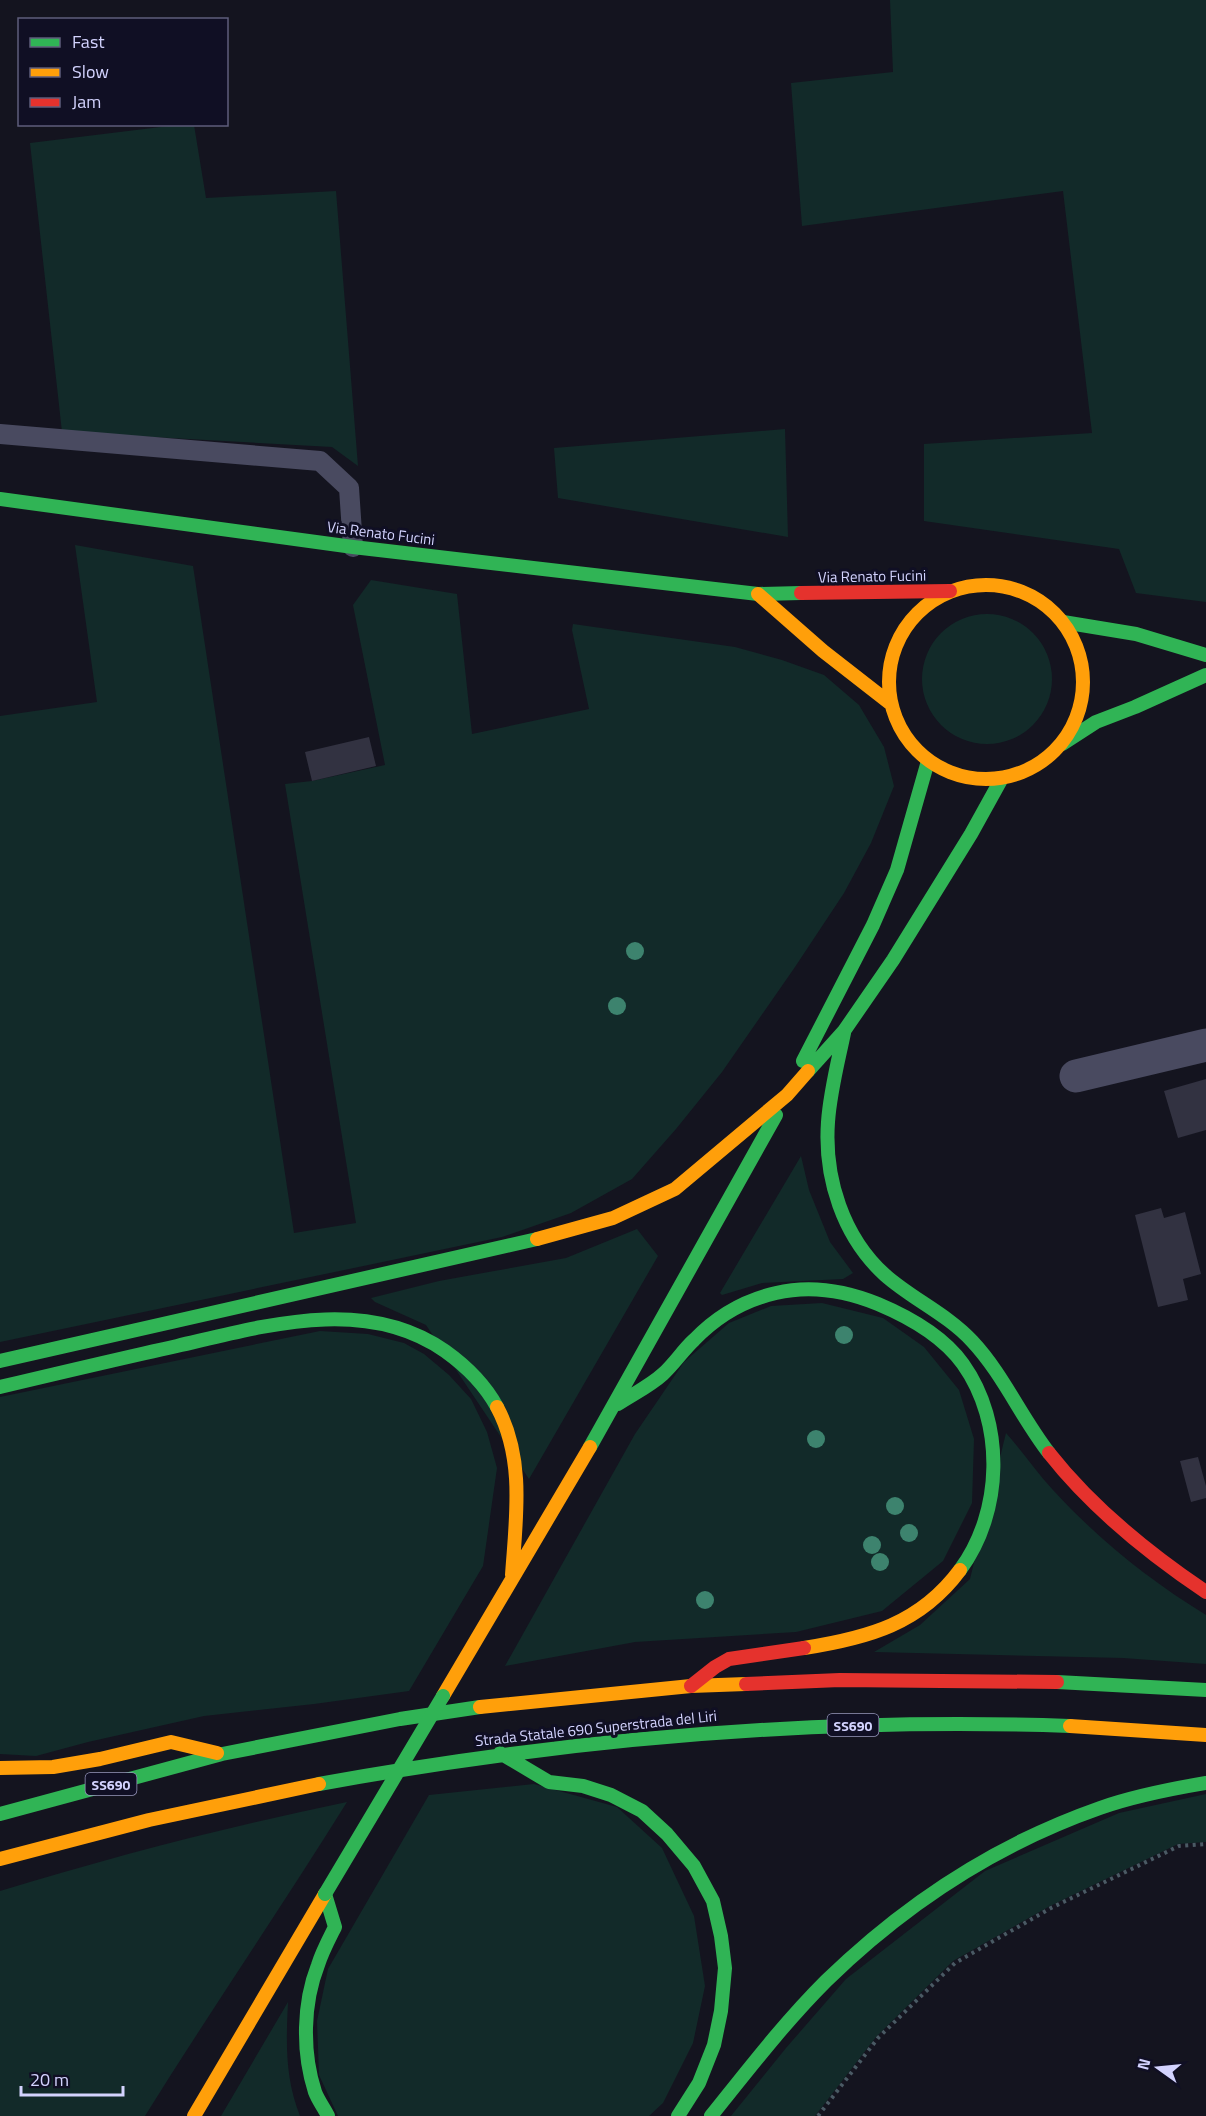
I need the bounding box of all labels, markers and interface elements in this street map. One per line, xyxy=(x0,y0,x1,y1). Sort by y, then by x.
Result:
legend xyxy=(18,18,228,126)
text: Fast xyxy=(72,28,105,55)
text: Slow xyxy=(72,58,109,85)
text: Jam xyxy=(72,88,101,115)
street label: Via Renato Fucini xyxy=(326,515,436,551)
street label: Via Renato Fucini xyxy=(818,564,926,588)
street label: Strada Statale 690 Superstrada del Liri xyxy=(474,1704,718,1752)
road number: SS690 xyxy=(828,1714,878,1736)
road number: SS690 xyxy=(86,1773,136,1795)
north arrow xyxy=(1128,2038,1188,2098)
text: N xyxy=(1130,2056,1157,2073)
scale bar xyxy=(21,2059,123,2097)
text: 20 m xyxy=(30,2066,69,2093)

